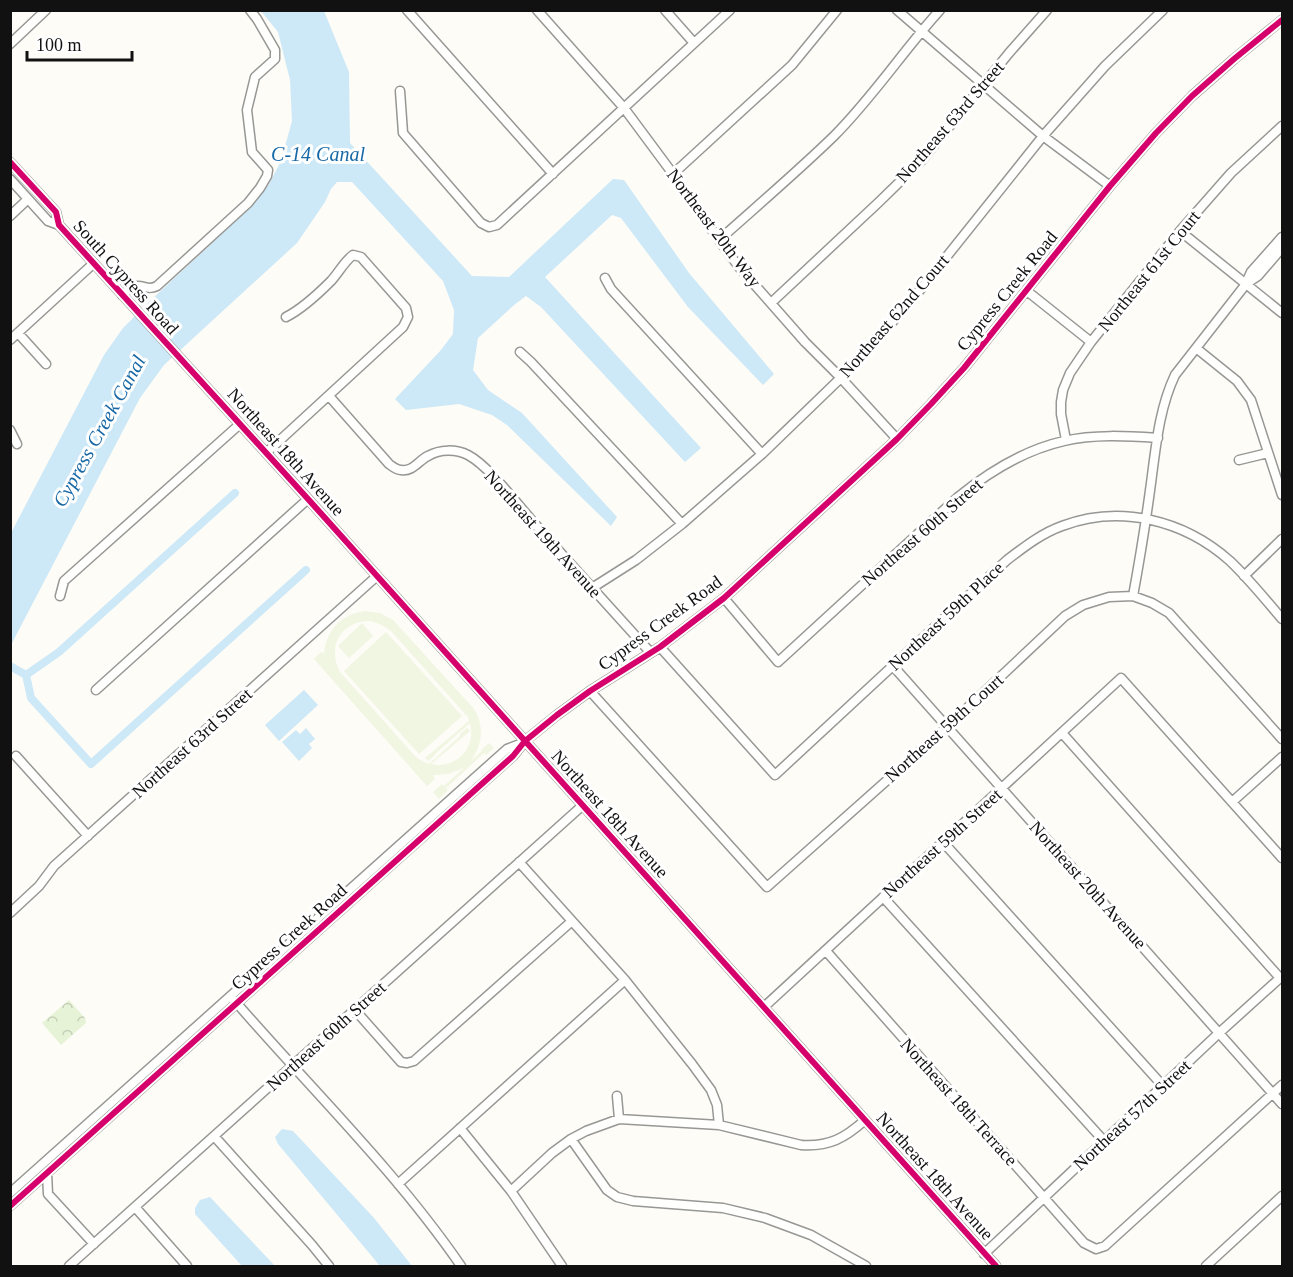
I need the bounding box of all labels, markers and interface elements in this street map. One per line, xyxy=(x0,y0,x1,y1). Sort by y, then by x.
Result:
scale bar xyxy=(27,24,132,62)
text: 100 m xyxy=(36,35,82,55)
street label: Northeast 63rd Street xyxy=(892,57,1008,187)
water label: C-14 Canal xyxy=(271,143,365,165)
street label: Northeast 20th Way xyxy=(663,165,765,291)
street label: Northeast 61st Court xyxy=(1094,206,1204,336)
street label: South Cypress Road xyxy=(69,216,183,338)
street label: Cypress Creek Road xyxy=(953,227,1061,355)
street label: Northeast 62nd Court xyxy=(835,251,953,381)
water label: Cypress Creek Canal xyxy=(48,351,151,511)
street label: Northeast 18th Avenue xyxy=(223,384,349,520)
street label: Northeast 19th Avenue xyxy=(480,466,606,602)
street label: Northeast 60th Street xyxy=(858,474,986,590)
street label: Northeast 59th Place xyxy=(884,558,1008,674)
street label: Cypress Creek Road xyxy=(594,571,726,675)
street label: Northeast 59th Court xyxy=(881,670,1007,786)
street label: Northeast 63rd Street xyxy=(128,684,256,802)
street label: Northeast 18th Avenue xyxy=(547,746,673,882)
street label: Northeast 59th Street xyxy=(878,784,1006,902)
street label: Northeast 20th Avenue xyxy=(1025,817,1151,953)
street label: Cypress Creek Road xyxy=(227,880,351,994)
street label: Northeast 60th Street xyxy=(262,977,390,1095)
street label: Northeast 18th Terrace xyxy=(897,1034,1021,1170)
street label: Northeast 57th Street xyxy=(1069,1056,1195,1174)
street label: Northeast 18th Avenue xyxy=(872,1108,998,1244)

